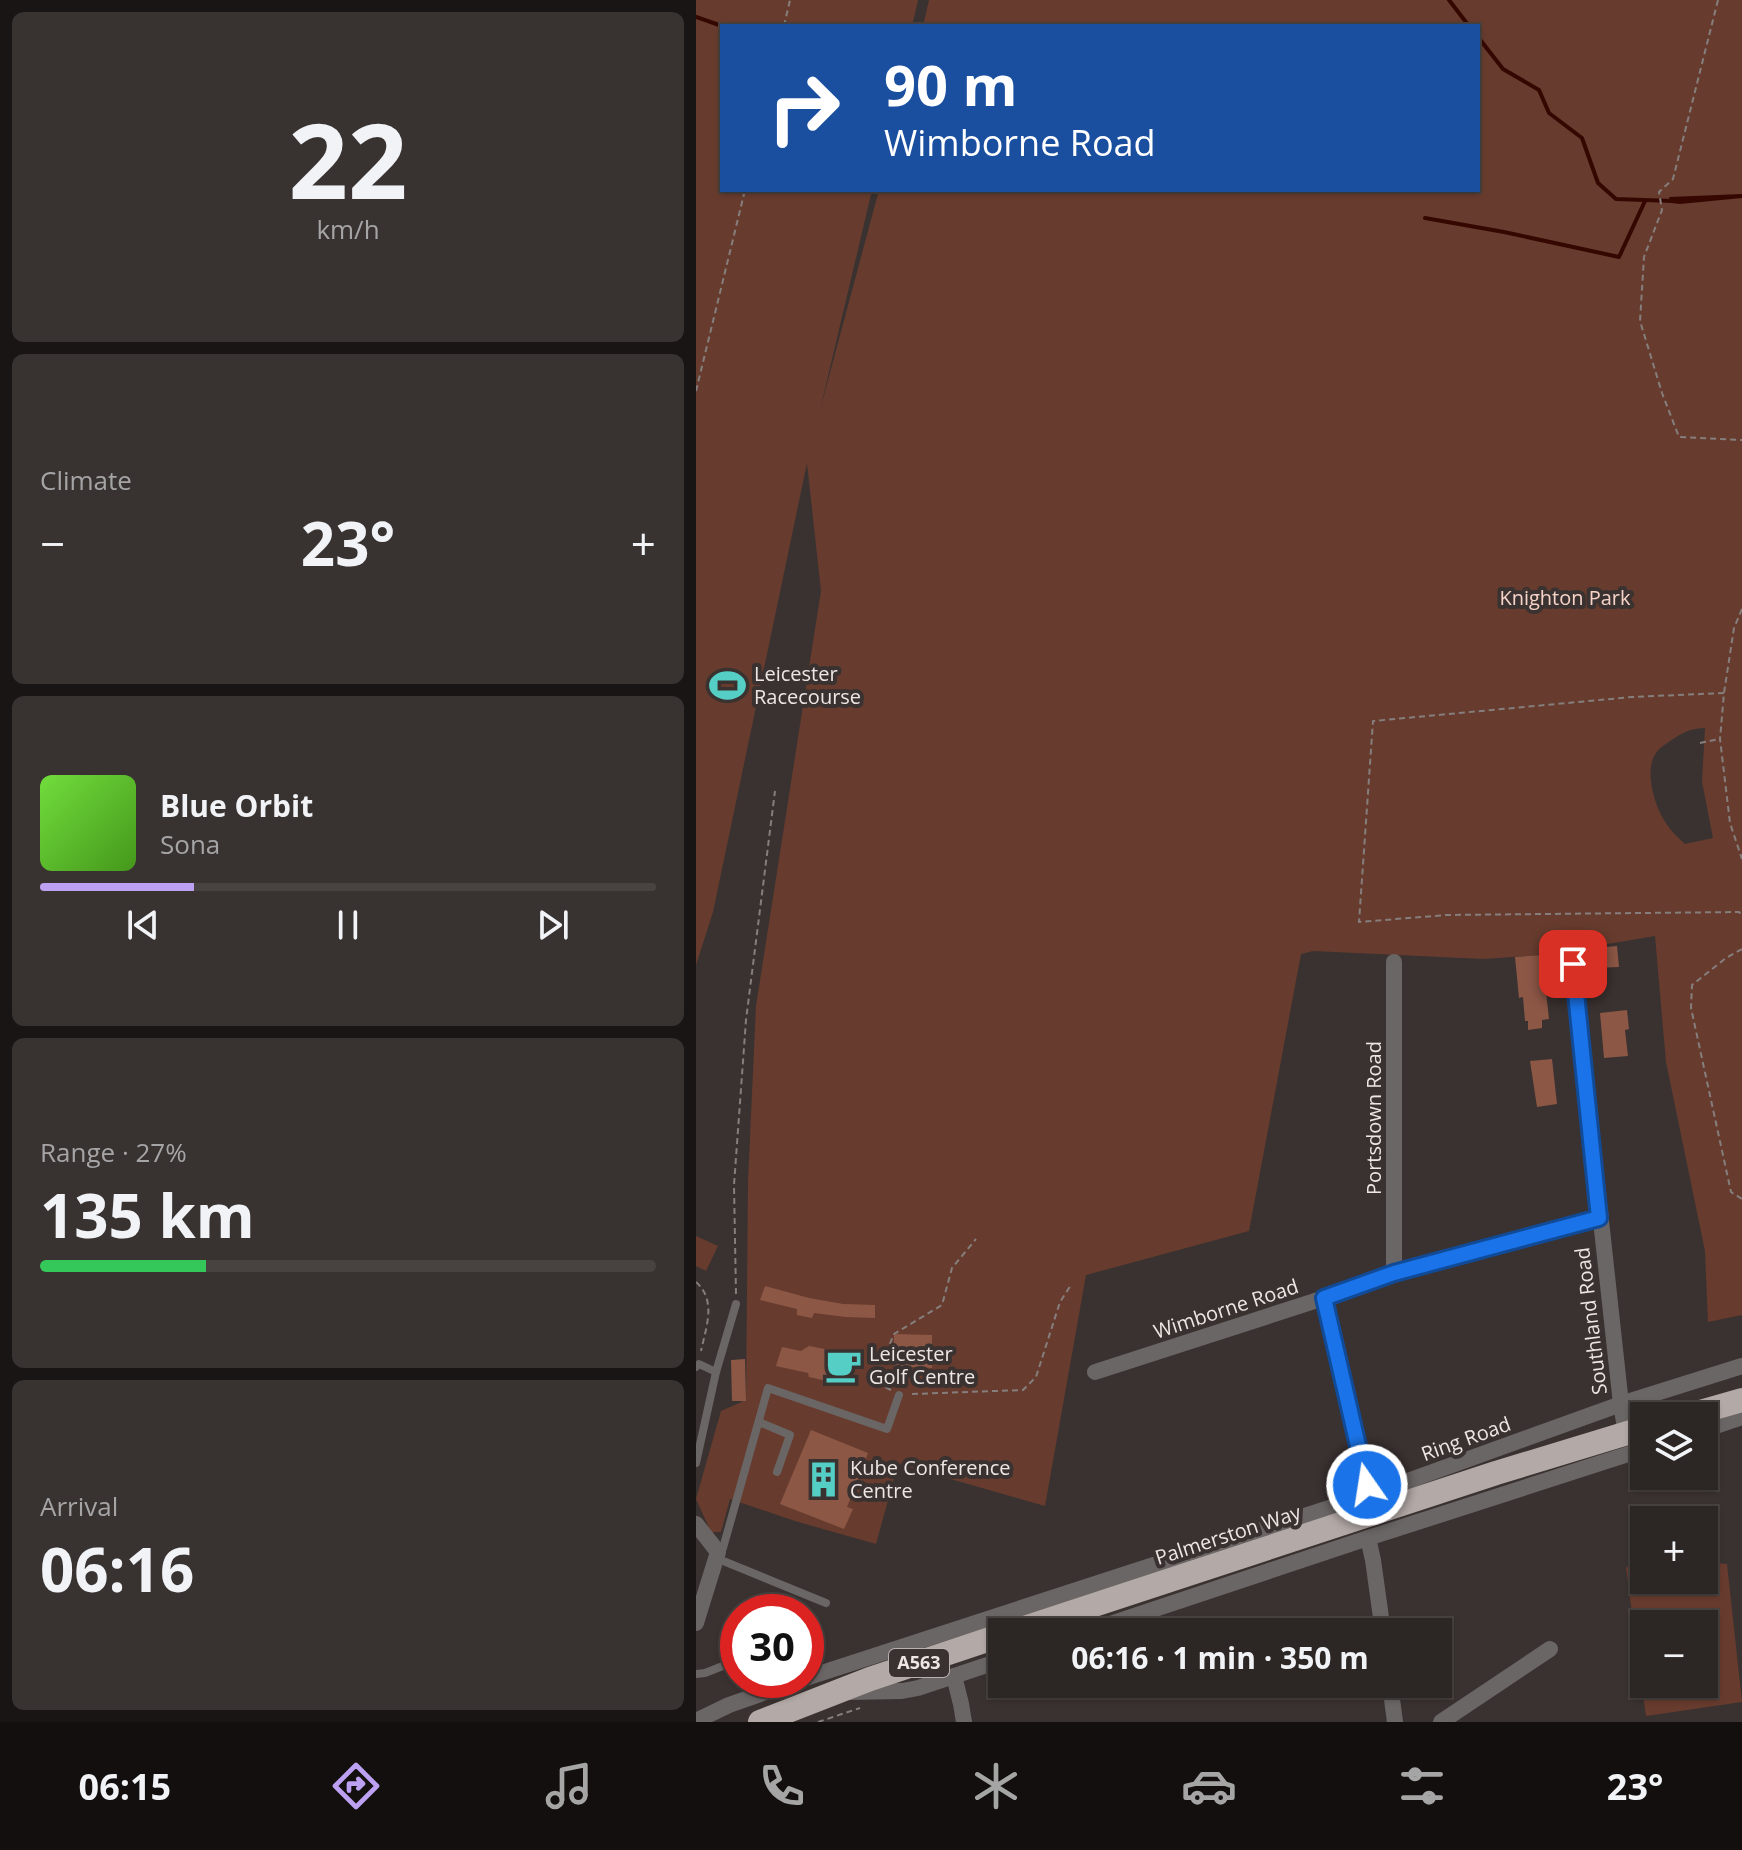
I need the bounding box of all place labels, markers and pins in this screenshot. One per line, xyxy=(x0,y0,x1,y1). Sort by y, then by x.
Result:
place label: Leicester Racecourse xyxy=(754,660,861,710)
sports icon: Leicester Racecourse xyxy=(709,667,747,705)
pin xyxy=(1539,930,1607,998)
place label: Leicester Golf Centre xyxy=(869,1340,975,1390)
cafe icon: Leicester Golf Centre xyxy=(824,1347,862,1385)
place label: Kube Conference Centre xyxy=(850,1454,1011,1504)
building icon: Kube Conference Centre xyxy=(805,1460,843,1498)

